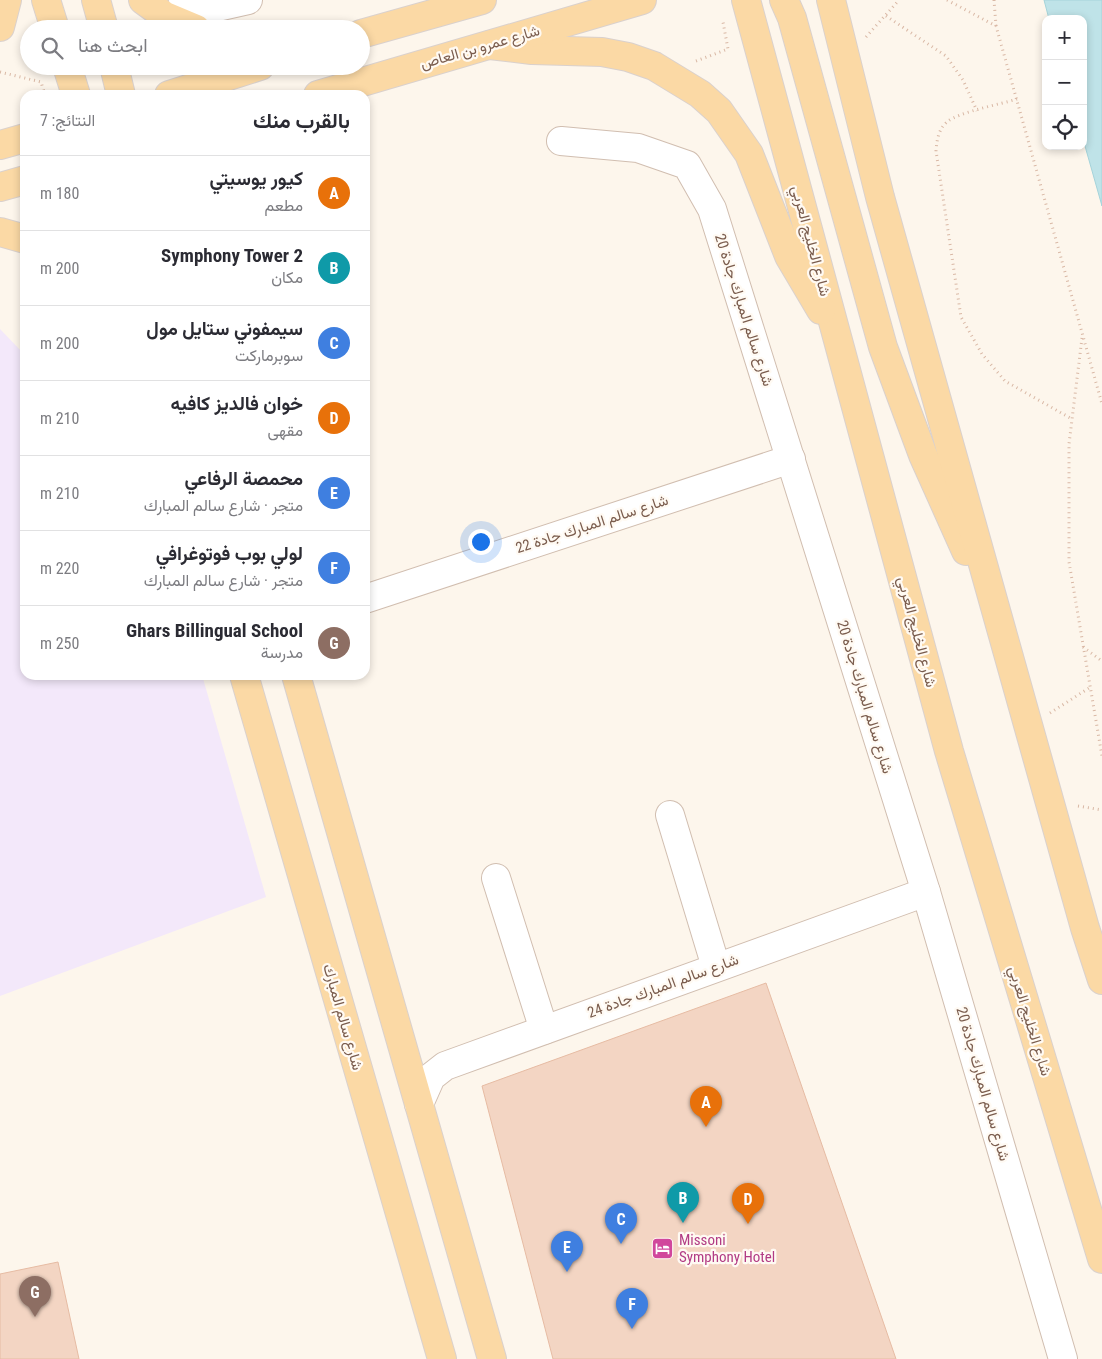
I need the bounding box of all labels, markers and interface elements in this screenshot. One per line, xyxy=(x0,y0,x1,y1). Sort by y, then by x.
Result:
map controls xyxy=(1042,15,1087,150)
button: + xyxy=(1042,15,1087,60)
search box xyxy=(20,20,370,75)
street label: شارع عمرو بن العاص xyxy=(418,21,543,75)
icon: search xyxy=(38,34,66,62)
text: ابحث هنا xyxy=(78,34,148,57)
button: − xyxy=(1042,60,1087,105)
button: locate xyxy=(1042,105,1087,150)
text: بالقرب منك xyxy=(253,109,350,133)
text: النتائج: 7 xyxy=(40,111,95,130)
text: كيور يوسيتي xyxy=(210,167,303,190)
text: 180 m xyxy=(40,184,79,203)
text: A xyxy=(329,184,339,203)
street label: شارع الخليج العربي xyxy=(784,184,834,299)
text: مطعم xyxy=(264,196,303,215)
street label: شارع سالم المبارك جادة 20 xyxy=(709,231,777,389)
text: Symphony Tower 2 xyxy=(161,244,303,267)
text: 200 m xyxy=(40,259,79,278)
text: B xyxy=(330,259,339,278)
text: مكان xyxy=(271,268,303,287)
text: سيمفوني ستايل مول xyxy=(146,317,303,340)
text: 200 m xyxy=(40,334,79,353)
text: C xyxy=(329,334,339,353)
text: سوبرماركت xyxy=(235,346,303,365)
text: خوان فالديز كافيه xyxy=(170,392,303,415)
text: 210 m xyxy=(40,409,79,428)
text: D xyxy=(329,409,339,428)
text: مقهى xyxy=(268,421,303,440)
text: محمصة الرفاعي xyxy=(184,467,303,490)
text: 210 m xyxy=(40,484,79,503)
text: E xyxy=(330,484,338,503)
street label: شارع سالم المبارك جادة 22 xyxy=(513,491,671,559)
text: متجر · شارع سالم المبارك xyxy=(144,496,303,515)
your location xyxy=(468,529,494,555)
text: لولي بوب فوتوغرافي xyxy=(156,542,303,565)
text: 220 m xyxy=(40,559,79,578)
text: F xyxy=(330,559,338,578)
text: متجر · شارع سالم المبارك xyxy=(144,571,303,590)
street label: شارع الخليج العربي xyxy=(890,575,940,690)
street label: شارع سالم المبارك جادة 20 xyxy=(831,618,897,777)
text: Ghars Billingual School xyxy=(126,619,303,642)
text: 250 m xyxy=(40,634,79,653)
text: G xyxy=(329,634,339,653)
text: مدرسة xyxy=(261,643,303,662)
street label: شارع سالم المبارك جادة 24 xyxy=(585,950,742,1024)
street label: شارع سالم المبارك xyxy=(317,962,367,1073)
street label: شارع الخليج العربي xyxy=(1001,964,1055,1079)
street label: شارع سالم المبارك جادة 20 xyxy=(950,1005,1014,1164)
pin: A xyxy=(690,1086,722,1127)
pin: B xyxy=(667,1182,699,1223)
pin: D xyxy=(732,1183,764,1224)
pin: C xyxy=(605,1203,637,1244)
pin: E xyxy=(551,1231,583,1272)
place label: Missoni Symphony Hotel xyxy=(679,1231,775,1266)
hotel icon: Missoni Symphony Hotel xyxy=(651,1237,675,1261)
pin: G xyxy=(19,1276,51,1317)
pin: F xyxy=(616,1288,648,1329)

